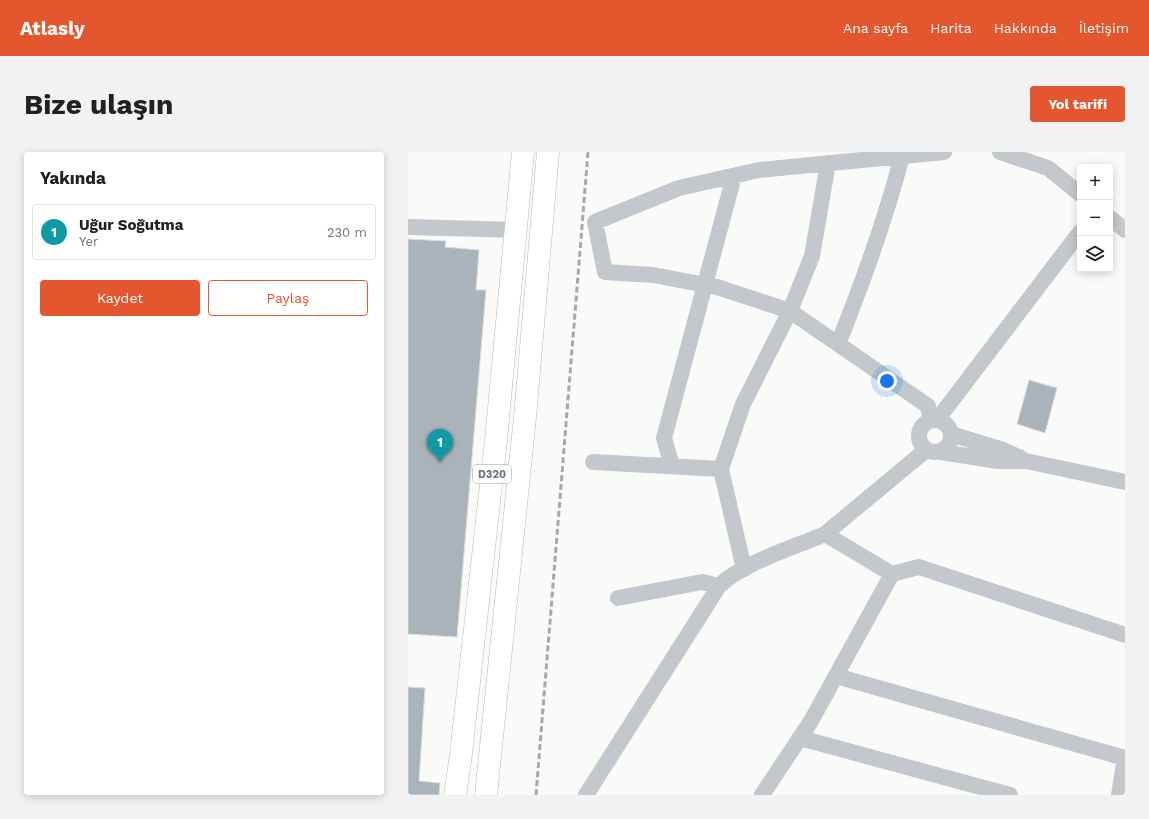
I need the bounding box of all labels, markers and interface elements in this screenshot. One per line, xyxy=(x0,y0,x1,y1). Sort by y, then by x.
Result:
text: Atlasly xyxy=(20,17,85,40)
text: Ana sayfa xyxy=(843,20,908,36)
text: Harita xyxy=(930,20,972,36)
text: Hakkında xyxy=(994,20,1057,36)
text: İletişim xyxy=(1079,20,1129,36)
button: Yol tarifi xyxy=(1030,86,1125,122)
text: Bize ulaşın xyxy=(24,88,173,121)
map controls xyxy=(1077,164,1113,272)
button: + xyxy=(1077,164,1113,200)
text: Yakında xyxy=(40,168,106,188)
button: − xyxy=(1077,200,1113,236)
text: Uğur Soğutma xyxy=(79,216,183,234)
text: 1 xyxy=(51,225,57,240)
text: 230 m xyxy=(327,225,367,240)
text: Yer xyxy=(79,234,98,249)
button: layers xyxy=(1077,236,1113,272)
button: Kaydet xyxy=(40,280,200,316)
button: Paylaş xyxy=(208,280,368,316)
your location xyxy=(877,371,897,391)
pin: 1 xyxy=(427,429,453,462)
road number: D320 xyxy=(473,465,511,483)

